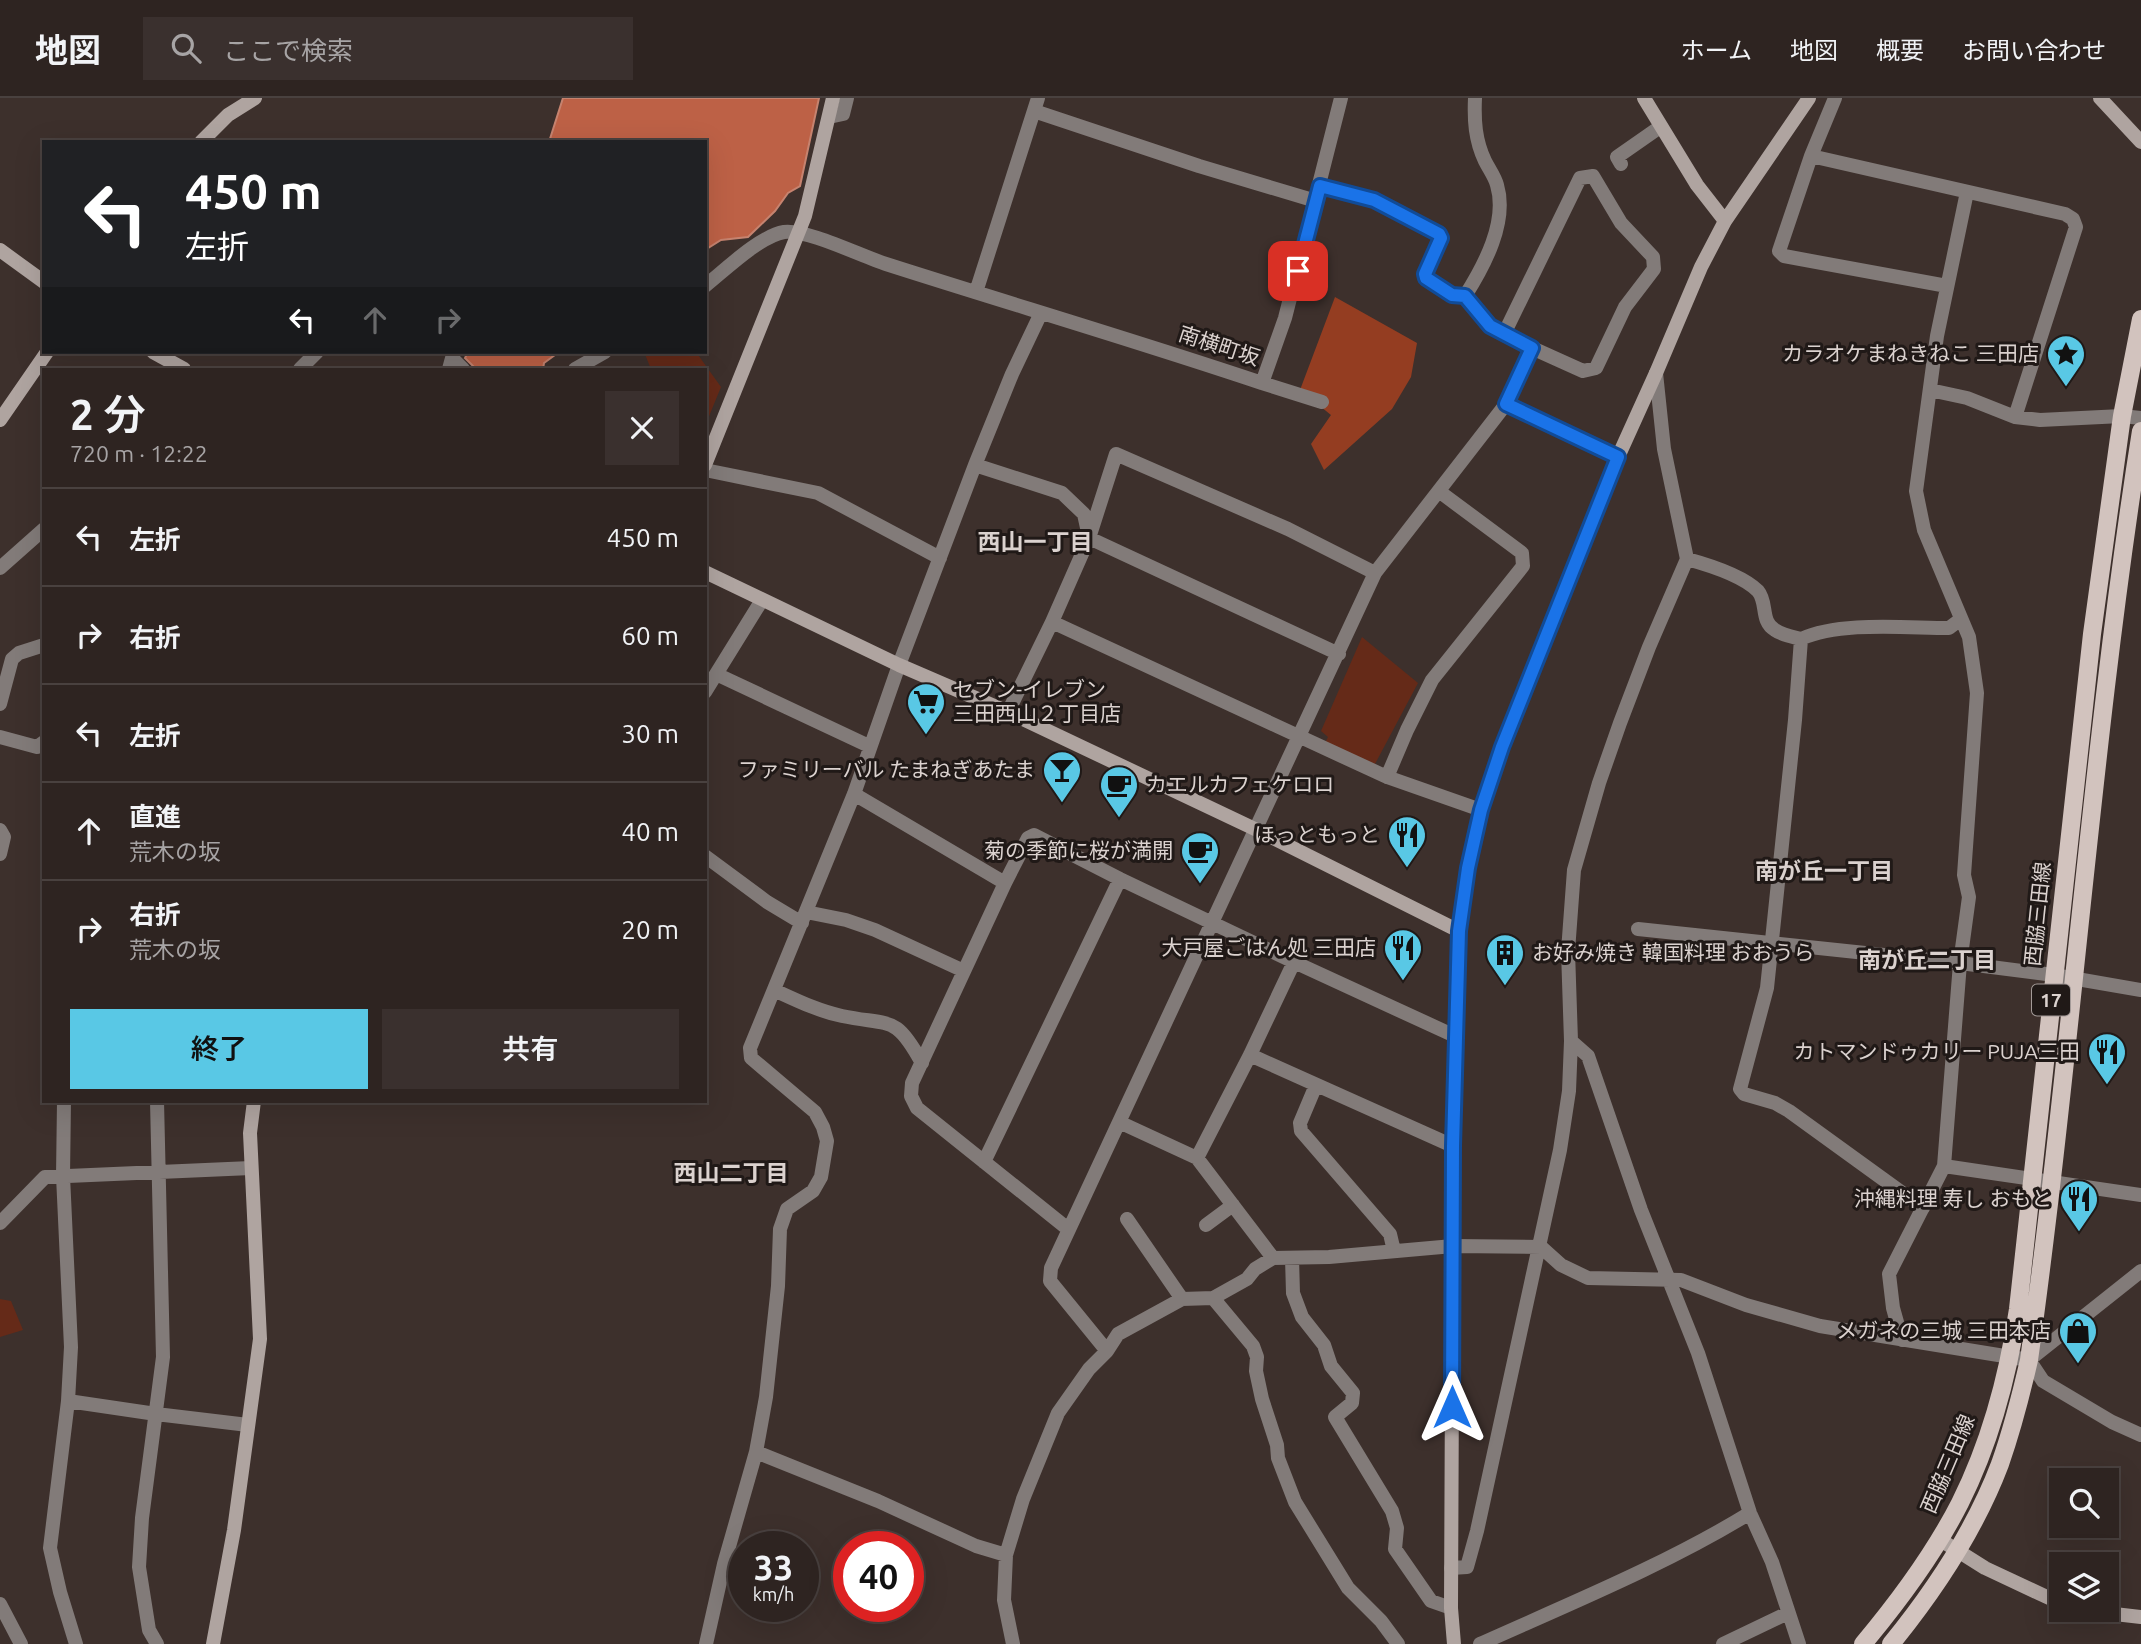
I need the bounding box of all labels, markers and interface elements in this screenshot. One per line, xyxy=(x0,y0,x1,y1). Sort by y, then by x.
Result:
search box xyxy=(143,17,633,80)
icon: search xyxy=(167,29,205,67)
text: 地図 xyxy=(35,31,101,68)
text: ここで検索 xyxy=(223,36,353,65)
text: ホーム xyxy=(1681,37,1752,64)
text: 地図 xyxy=(1790,37,1838,64)
text: 概要 xyxy=(1876,37,1924,64)
text: お問い合わせ xyxy=(1962,37,2106,64)
text: 450 m xyxy=(185,163,322,218)
icon: left xyxy=(70,168,161,259)
text: 左折 xyxy=(185,228,249,264)
pin xyxy=(1268,241,1328,301)
icon: arrive xyxy=(1279,252,1317,290)
icon: left xyxy=(283,301,321,339)
icon: ahead xyxy=(356,301,394,339)
icon: right xyxy=(429,301,467,339)
street label: 南横町坂 xyxy=(1176,321,1263,369)
place icon: カラオケまねきねこ 三田店 xyxy=(2045,333,2087,388)
place label: カラオケまねきねこ 三田店 xyxy=(1782,341,2039,365)
text: 2 分 xyxy=(70,391,146,438)
button: close xyxy=(605,391,679,465)
text: 720 m · 12:22 xyxy=(70,441,208,466)
icon: left xyxy=(70,518,108,556)
text: 450 m xyxy=(607,523,679,552)
text: 左折 xyxy=(129,525,181,554)
district label: 西山一丁目 xyxy=(978,529,1093,554)
icon: right xyxy=(70,616,108,654)
text: 60 m xyxy=(621,621,679,650)
text: 右折 xyxy=(129,623,181,652)
place label: セブン-イレブン 三田西山２丁目店 xyxy=(953,677,1121,725)
supermarket icon: セブン-イレブン 三田西山２丁目店 xyxy=(905,681,947,736)
icon: left xyxy=(70,714,108,752)
text: 30 m xyxy=(621,719,679,748)
text: 左折 xyxy=(129,721,181,750)
bar icon: ファミリーバル たまねぎあたま xyxy=(1041,749,1083,804)
place label: ファミリーバル たまねぎあたま xyxy=(738,757,1035,781)
cafe icon: カエルカフェケロロ xyxy=(1098,764,1140,819)
place label: カエルカフェケロロ xyxy=(1146,772,1334,796)
text: 直進 xyxy=(129,802,181,831)
icon: ahead xyxy=(70,812,108,850)
restaurant icon: ほっともっと xyxy=(1386,814,1428,869)
text: 40 m xyxy=(621,817,679,846)
place label: ほっともっと xyxy=(1254,822,1380,846)
cafe icon: 菊の季節に桜が満開 xyxy=(1179,830,1221,885)
place label: 菊の季節に桜が満開 xyxy=(984,838,1173,862)
text: 荒木の坂 xyxy=(129,839,221,864)
district label: 南が丘一丁目 xyxy=(1755,858,1893,883)
street label: 西脇三田線 xyxy=(2020,860,2054,967)
text: 右折 xyxy=(129,900,181,929)
icon: right xyxy=(70,910,108,948)
text: 20 m xyxy=(621,915,679,944)
restaurant icon: 大戸屋ごはん処 三田店 xyxy=(1382,927,1424,982)
building icon: お好み焼き 韓国料理 おおうら xyxy=(1484,932,1526,987)
place label: 大戸屋ごはん処 三田店 xyxy=(1161,935,1376,959)
text: 荒木の坂 xyxy=(129,937,221,962)
place label: お好み焼き 韓国料理 おおうら xyxy=(1532,940,1815,964)
district label: 南が丘二丁目 xyxy=(1858,947,1996,972)
road number: 17 xyxy=(2032,985,2070,1016)
button: 終了 xyxy=(70,1009,368,1089)
button: 共有 xyxy=(382,1009,679,1089)
restaurant icon: カトマンドゥカリー PUJA三田 xyxy=(2086,1031,2128,1086)
place label: カトマンドゥカリー PUJA三田 xyxy=(1793,1039,2080,1063)
district label: 西山二丁目 xyxy=(674,1160,789,1185)
restaurant icon: 沖縄料理 寿し おもと xyxy=(2058,1178,2100,1233)
place label: 沖縄料理 寿し おもと xyxy=(1854,1186,2052,1210)
shop icon: メガネの三城 三田本店 xyxy=(2057,1310,2099,1365)
place label: メガネの三城 三田本店 xyxy=(1836,1318,2051,1342)
position arrow xyxy=(1415,1370,1489,1444)
street label: 西脇三田線 xyxy=(1916,1411,1979,1517)
map controls xyxy=(2049,1468,2119,1622)
button: search xyxy=(2049,1468,2119,1538)
speed limit sign: 40 xyxy=(833,1531,924,1622)
text: 33 xyxy=(754,1547,793,1587)
button: layers xyxy=(2049,1552,2119,1622)
text: km/h xyxy=(753,1584,794,1604)

